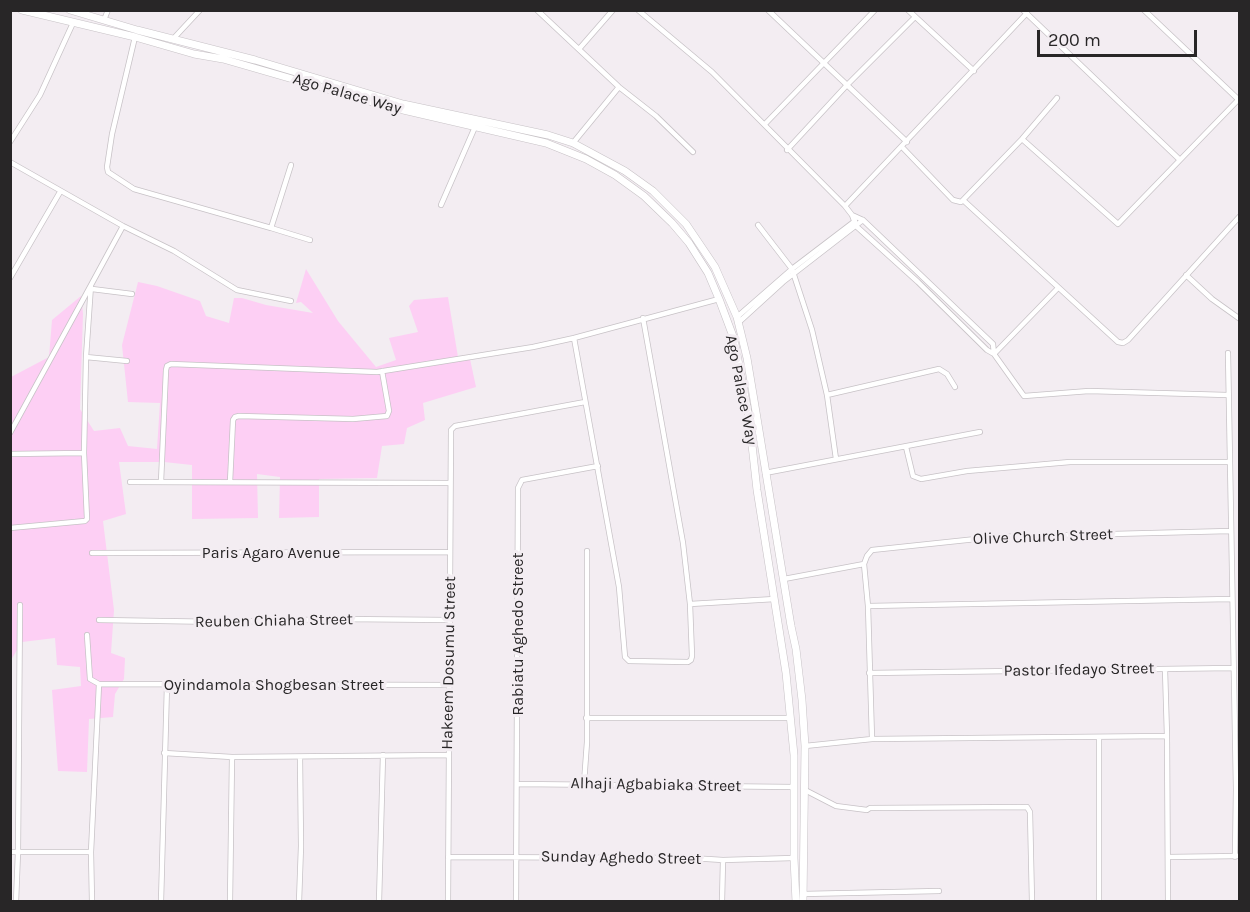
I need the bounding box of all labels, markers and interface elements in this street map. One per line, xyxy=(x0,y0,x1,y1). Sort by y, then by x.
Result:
scale bar xyxy=(1040,18,1200,56)
text: 200 m xyxy=(1048,29,1101,51)
street label: Ago Palace Way xyxy=(291,69,403,119)
street label: Ago Palace Way xyxy=(721,333,761,447)
street label: Olive Church Street xyxy=(973,525,1113,549)
street label: Paris Agaro Avenue xyxy=(202,543,340,563)
street label: Rabiatu Aghedo Street xyxy=(508,552,528,716)
street label: Hakeem Dosumu Street xyxy=(438,576,460,750)
street label: Reuben Chiaha Street xyxy=(195,610,353,632)
street label: Pastor Ifedayo Street xyxy=(1003,659,1155,681)
street label: Oyindamola Shogbesan Street xyxy=(164,675,384,695)
street label: Alhaji Agbabiaka Street xyxy=(570,774,742,796)
street label: Sunday Aghedo Street xyxy=(541,847,701,869)

